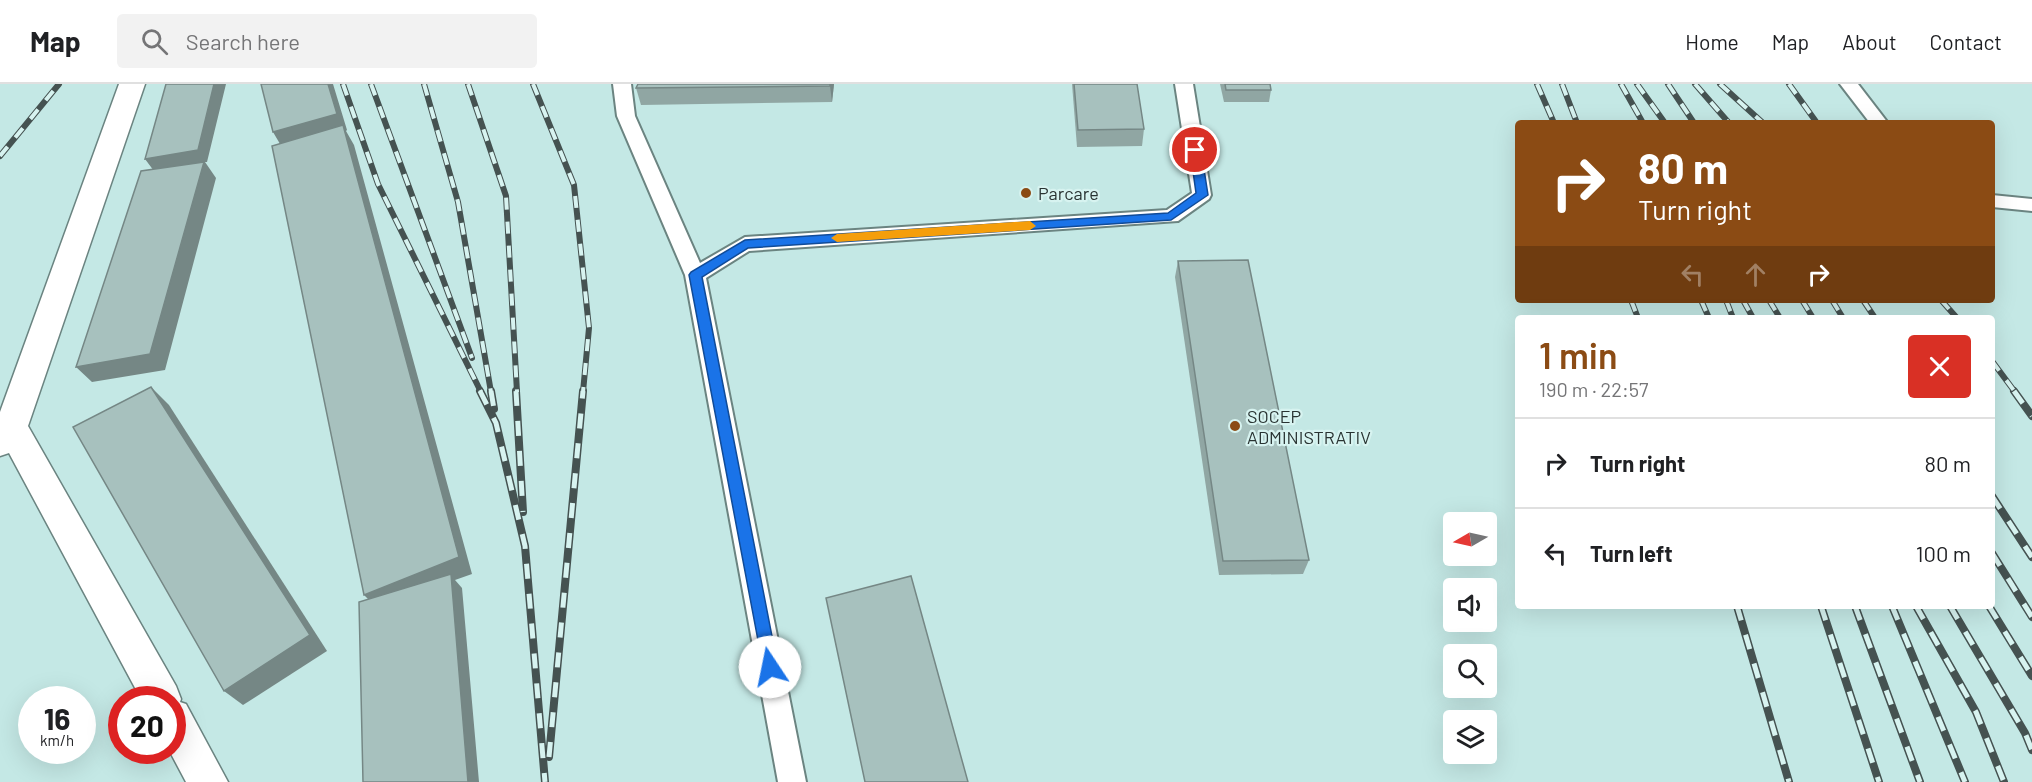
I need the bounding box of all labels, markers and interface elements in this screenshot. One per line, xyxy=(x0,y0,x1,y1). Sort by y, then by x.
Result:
search box xyxy=(117,14,537,68)
text: Map xyxy=(30,24,81,58)
icon: search xyxy=(138,25,171,58)
text: Search here xyxy=(186,28,300,54)
text: Home xyxy=(1685,29,1739,54)
text: Map xyxy=(1772,29,1809,54)
text: About xyxy=(1842,29,1897,54)
text: Contact xyxy=(1930,29,2002,54)
pin xyxy=(1169,124,1220,175)
icon: arrive xyxy=(1178,133,1211,166)
text: 80 m xyxy=(1638,142,1728,192)
icon: right xyxy=(1539,144,1617,222)
place label: Parcare xyxy=(1038,182,1099,204)
marker: Parcare xyxy=(1019,186,1033,200)
text: Turn right xyxy=(1638,193,1752,225)
icon: left xyxy=(1676,258,1709,291)
icon: ahead xyxy=(1739,258,1772,291)
icon: right xyxy=(1802,258,1835,291)
text: 1 min xyxy=(1539,333,1618,376)
button: close xyxy=(1908,335,1971,398)
text: 190 m · 22:57 xyxy=(1539,377,1648,401)
place label: SOCEP ADMINISTRATIV xyxy=(1247,405,1371,448)
marker: SOCEP ADMINISTRATIV xyxy=(1228,419,1242,433)
icon: right xyxy=(1539,447,1572,480)
text: Turn right xyxy=(1590,450,1685,476)
text: 80 m xyxy=(1925,450,1971,476)
north arrow xyxy=(1443,512,1497,566)
map controls xyxy=(1443,512,1497,764)
icon: left xyxy=(1539,537,1572,570)
text: Turn left xyxy=(1590,540,1673,566)
text: 100 m xyxy=(1916,540,1971,566)
button: sound xyxy=(1443,578,1497,632)
position arrow xyxy=(738,635,802,699)
button: search xyxy=(1443,644,1497,698)
speed limit sign: 20 xyxy=(108,686,186,764)
text: 16 xyxy=(44,700,70,736)
button: layers xyxy=(1443,710,1497,764)
text: km/h xyxy=(40,731,74,749)

